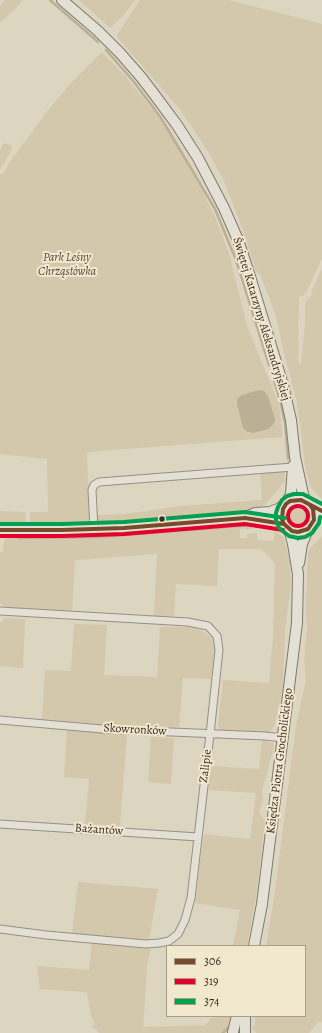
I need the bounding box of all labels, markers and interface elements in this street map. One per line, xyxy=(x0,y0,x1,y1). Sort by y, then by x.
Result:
street label: Świętej Katarzyny Aleksandryjskiej xyxy=(229,235,293,403)
park label: Park Leśny Chrząstówka xyxy=(38,251,96,279)
unlabelled marker xyxy=(157,514,167,524)
street label: Księdza Piotra Grocholickiego xyxy=(264,687,296,835)
street label: Skowronków xyxy=(103,721,167,739)
street label: Zalipie xyxy=(197,748,215,784)
street label: Bażantów xyxy=(74,821,124,839)
legend xyxy=(166,945,306,1017)
text: 306 xyxy=(204,953,221,969)
text: 319 xyxy=(204,973,219,989)
text: 374 xyxy=(204,993,219,1009)

